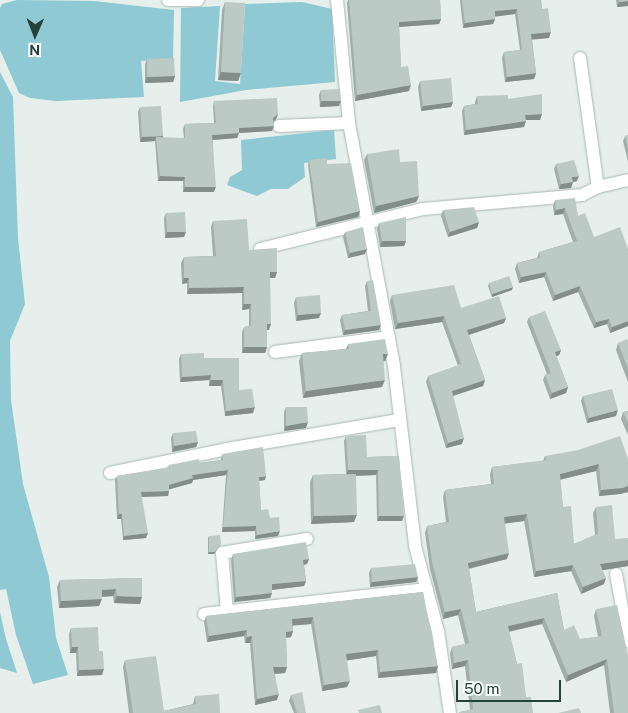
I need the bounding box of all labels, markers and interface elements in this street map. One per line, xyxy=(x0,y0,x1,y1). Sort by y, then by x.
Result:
north arrow xyxy=(10,10,60,60)
text: N xyxy=(29,42,40,58)
scale bar xyxy=(458,670,563,702)
text: 50 m xyxy=(464,680,499,697)

